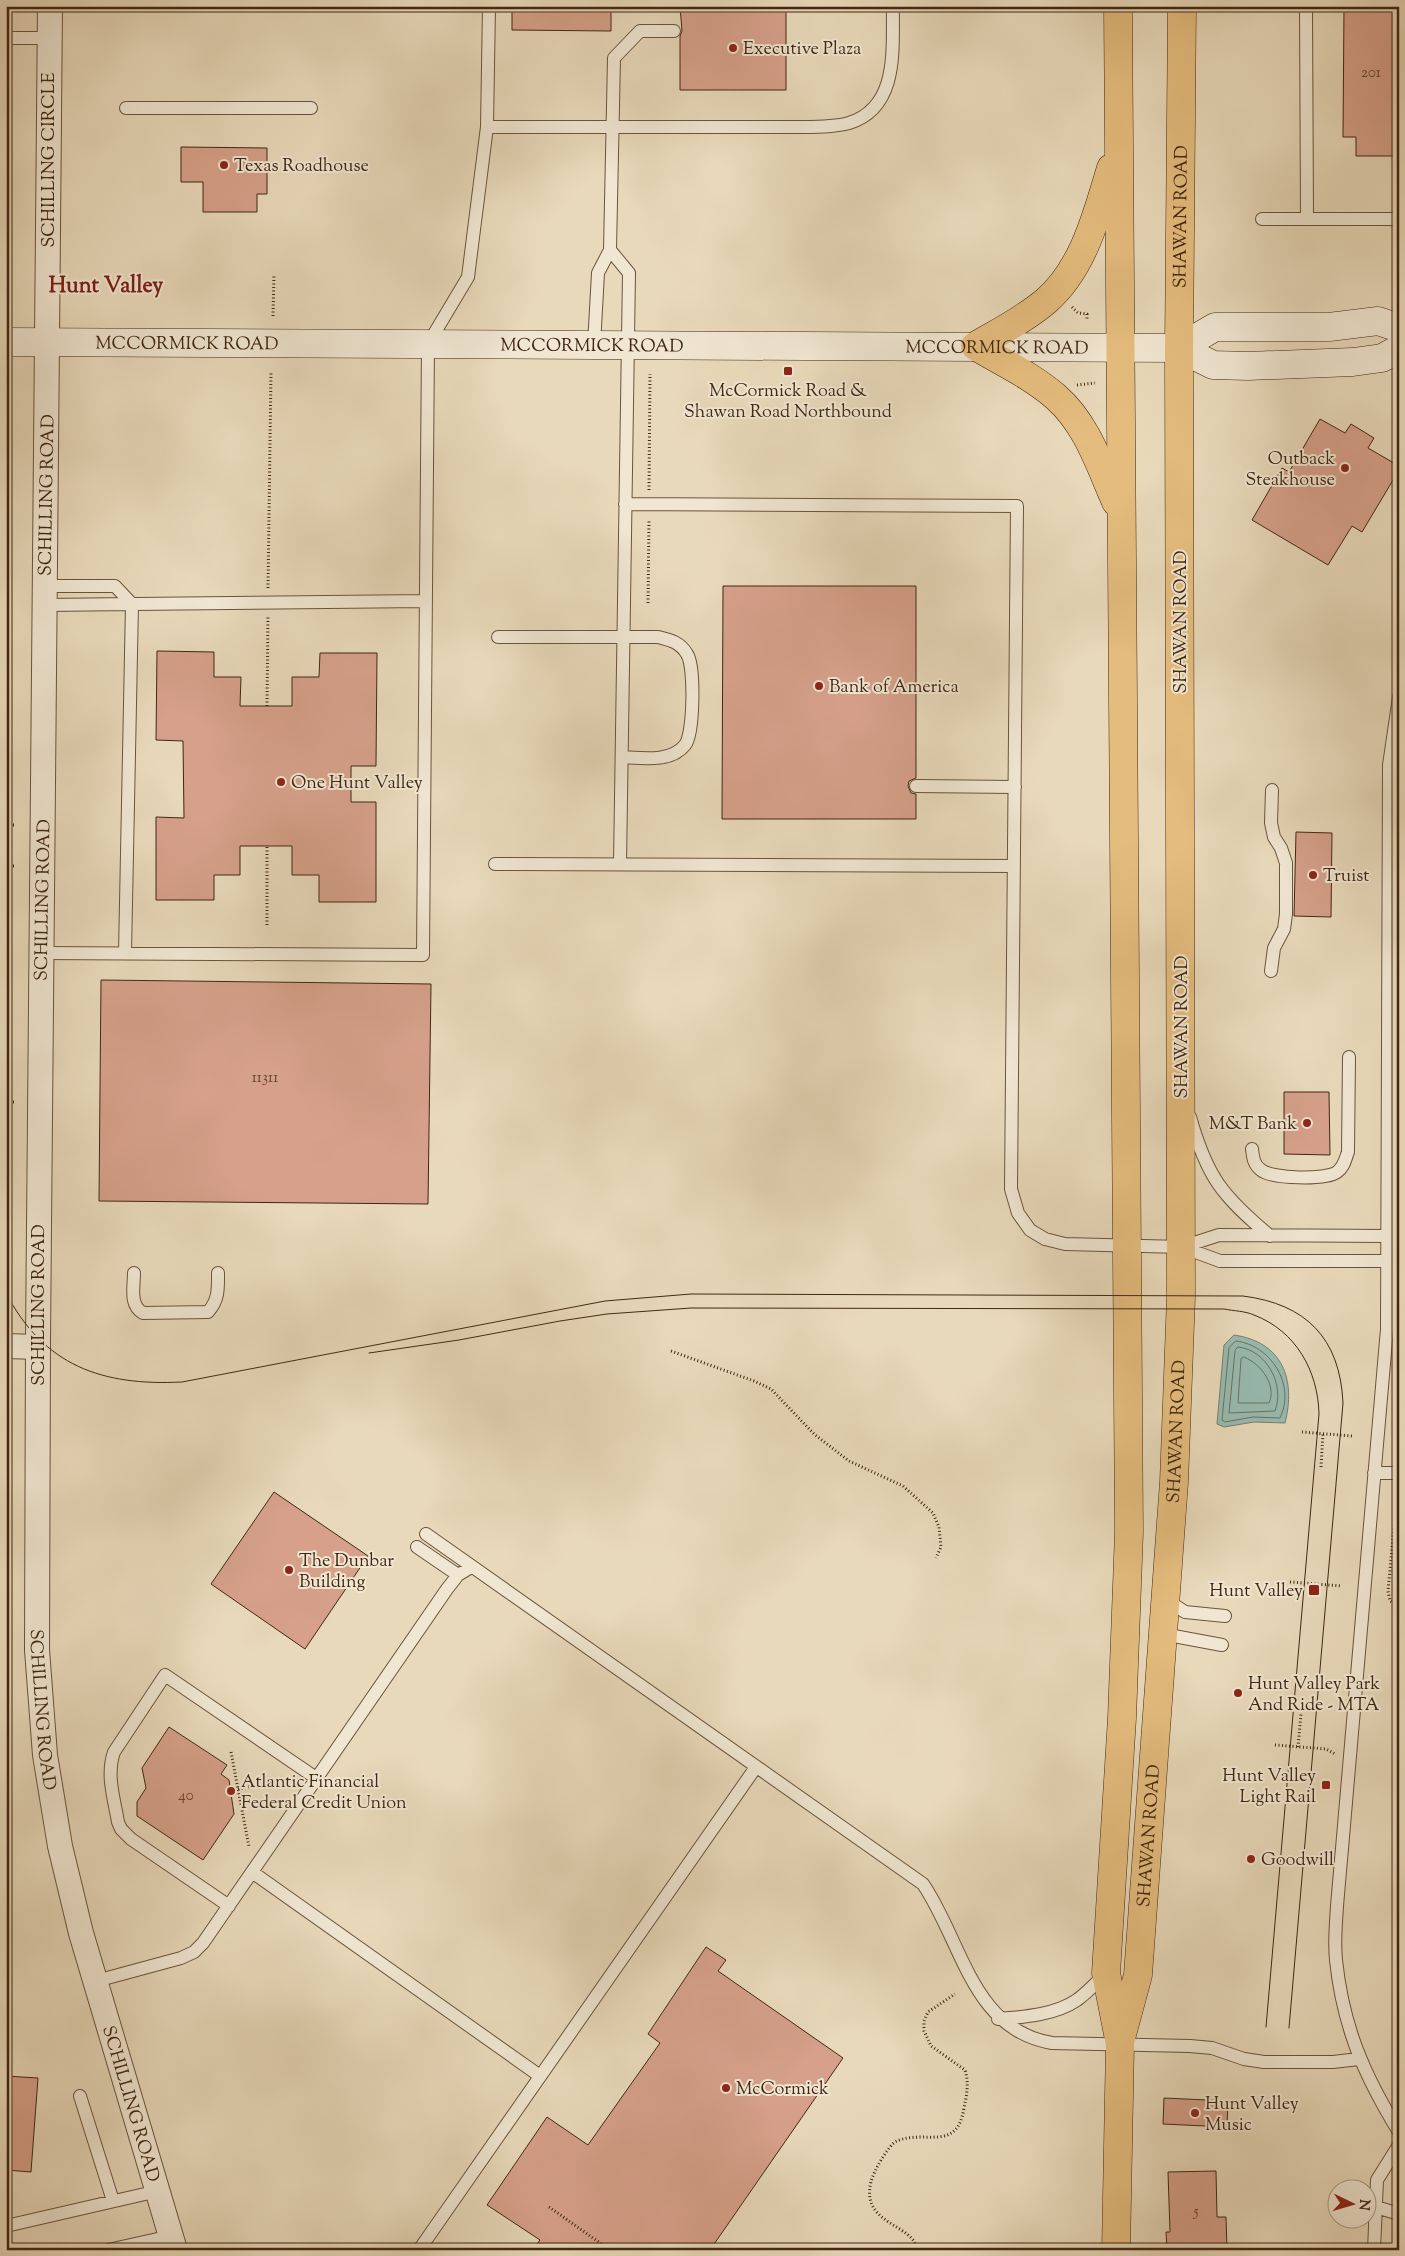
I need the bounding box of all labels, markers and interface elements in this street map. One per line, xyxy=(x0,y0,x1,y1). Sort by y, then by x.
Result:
place label: Executive Plaza xyxy=(743,37,861,63)
marker: Executive Plaza xyxy=(727,42,739,54)
house number: 201 xyxy=(1361,63,1381,84)
street label: SCHILLING CIRCLE xyxy=(37,72,63,248)
street label: SHAWAN ROAD xyxy=(1169,145,1196,288)
place label: Texas Roadhouse xyxy=(234,154,369,180)
marker: Texas Roadhouse xyxy=(218,159,230,171)
district label: Hunt Valley xyxy=(49,271,163,303)
street label: MCCORMICK ROAD xyxy=(95,331,279,358)
street label: MCCORMICK ROAD xyxy=(500,334,684,360)
street label: MCCORMICK ROAD xyxy=(905,336,1089,363)
marker: McCormick Road & Shawan Road Northbound xyxy=(782,365,794,377)
place label: McCormick Road & Shawan Road Northbound xyxy=(684,379,892,426)
street label: SCHILLING ROAD xyxy=(34,414,62,576)
place label: Outback Steakhouse xyxy=(1246,447,1335,494)
marker: Outback Steakhouse xyxy=(1339,462,1351,474)
street label: SHAWAN ROAD xyxy=(1169,550,1195,694)
place label: Bank of America xyxy=(829,675,959,701)
marker: Bank of America xyxy=(813,680,825,692)
place label: One Hunt Valley xyxy=(291,771,423,797)
marker: One Hunt Valley xyxy=(275,776,287,788)
street label: SCHILLING ROAD xyxy=(30,819,58,981)
place label: Truist xyxy=(1323,864,1370,890)
marker: Truist xyxy=(1307,869,1319,881)
street label: SHAWAN ROAD xyxy=(1170,955,1196,1099)
house number: 11311 xyxy=(252,1068,278,1089)
place label: M&T Bank xyxy=(1209,1112,1297,1138)
marker: M&T Bank xyxy=(1301,1117,1313,1129)
street label: SCHILLING ROAD xyxy=(27,1224,53,1386)
street label: SHAWAN ROAD xyxy=(1161,1360,1194,1504)
place label: The Dunbar Building xyxy=(299,1549,394,1596)
marker: The Dunbar Building xyxy=(283,1564,295,1576)
place label: Hunt Valley xyxy=(1209,1579,1303,1605)
marker: Hunt Valley xyxy=(1307,1583,1321,1597)
street label: SCHILLING ROAD xyxy=(22,1629,62,1792)
place label: Hunt Valley Park And Ride - MTA xyxy=(1248,1672,1380,1719)
marker: Hunt Valley Park And Ride - MTA xyxy=(1232,1687,1244,1699)
street label: SHAWAN ROAD xyxy=(1132,1763,1168,1908)
place label: Hunt Valley Light Rail xyxy=(1222,1764,1316,1811)
place label: Atlantic Financial Federal Credit Union xyxy=(241,1770,407,1817)
marker: Hunt Valley Light Rail xyxy=(1320,1779,1332,1791)
marker: Atlantic Financial Federal Credit Union xyxy=(225,1785,237,1797)
house number: 40 xyxy=(178,1786,194,1807)
place label: Goodwill xyxy=(1261,1848,1334,1874)
marker: Goodwill xyxy=(1245,1853,1257,1865)
street label: SCHILLING ROAD xyxy=(94,2023,165,2185)
place label: McCormick xyxy=(736,2077,829,2103)
marker: McCormick xyxy=(720,2082,732,2094)
place label: Hunt Valley Music xyxy=(1205,2092,1299,2139)
marker: Hunt Valley Music xyxy=(1189,2107,1201,2119)
north arrow xyxy=(1328,2178,1378,2228)
text: N xyxy=(1353,2199,1373,2211)
house number: 5 xyxy=(1192,2202,1199,2223)

